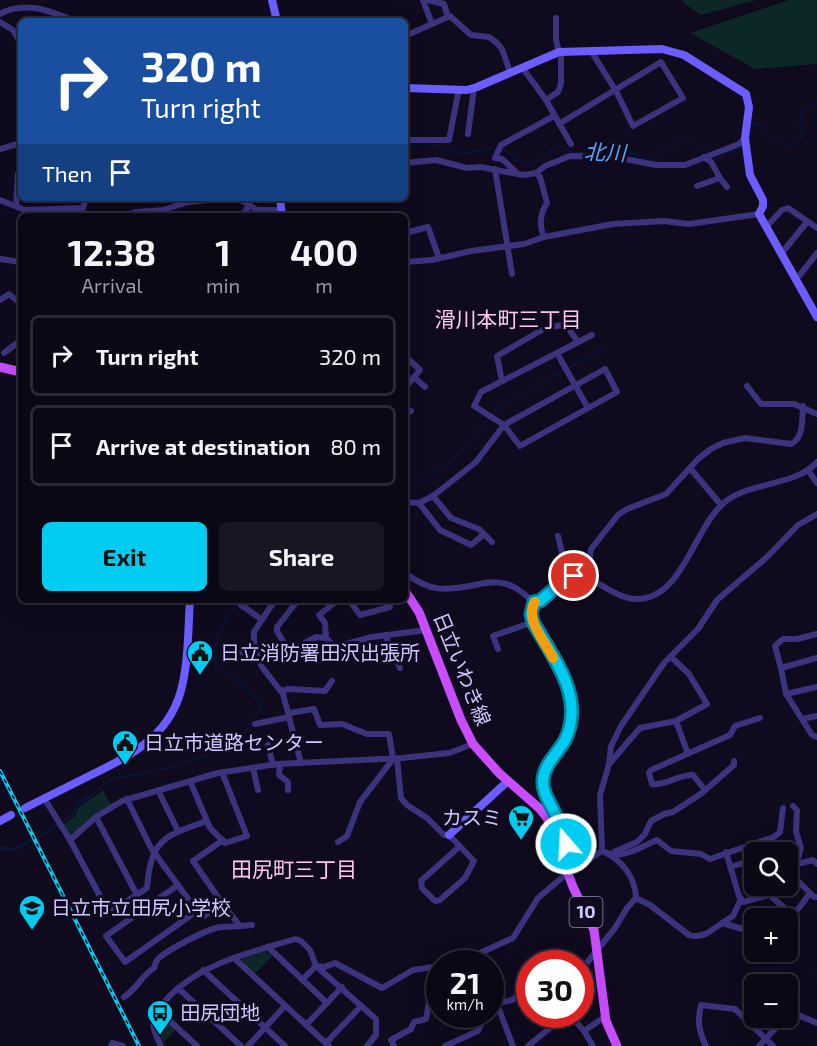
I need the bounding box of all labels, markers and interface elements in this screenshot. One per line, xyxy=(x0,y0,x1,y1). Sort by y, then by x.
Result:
text: 320 m xyxy=(141,40,262,90)
icon: right xyxy=(42,42,120,120)
text: Turn right xyxy=(141,91,261,123)
water label: 北川 xyxy=(584,138,628,165)
icon: arrive xyxy=(104,156,137,189)
text: Then xyxy=(42,160,92,186)
text: 12:38 xyxy=(68,230,156,273)
text: 1 xyxy=(215,230,231,273)
text: 400 xyxy=(290,230,358,273)
text: Arrival xyxy=(82,273,142,297)
text: min xyxy=(206,273,240,297)
text: m xyxy=(315,273,333,297)
district label: 滑川本町三丁目 xyxy=(435,306,582,331)
icon: right xyxy=(45,339,78,372)
text: Turn right xyxy=(96,343,198,369)
text: 320 m xyxy=(319,343,381,369)
icon: arrive xyxy=(45,429,78,462)
text: Arrive at destination xyxy=(96,433,310,459)
text: 80 m xyxy=(330,433,381,459)
button: Exit xyxy=(42,522,207,591)
button: Share xyxy=(219,522,384,591)
pin xyxy=(548,550,599,601)
icon: arrive xyxy=(557,559,590,592)
street label: 日立いわき線 xyxy=(429,608,497,729)
public building icon: 日立消防署田沢出張所 xyxy=(185,638,215,676)
place label: 日立消防署田沢出張所 xyxy=(220,640,420,664)
public building icon: 日立市道路センター xyxy=(110,728,140,766)
place label: 日立市道路センター xyxy=(144,730,324,754)
supermarket icon: カスミ xyxy=(506,803,536,841)
place label: カスミ xyxy=(442,805,502,829)
position arrow xyxy=(534,812,598,876)
map controls xyxy=(744,842,798,1028)
button: search xyxy=(744,842,798,896)
district label: 田尻町三丁目 xyxy=(231,856,357,881)
school or university icon: 日立市立田尻小学校 xyxy=(17,893,47,931)
place label: 日立市立田尻小学校 xyxy=(51,895,231,919)
road number: 10 xyxy=(570,897,602,927)
button: + xyxy=(744,908,798,962)
speed limit sign: 30 xyxy=(516,950,594,1028)
text: 21 xyxy=(450,964,480,1000)
button: − xyxy=(744,974,798,1028)
text: km/h xyxy=(446,995,484,1013)
bus stop icon: 田尻団地 xyxy=(145,998,175,1036)
place label: 田尻団地 xyxy=(180,1000,260,1024)

